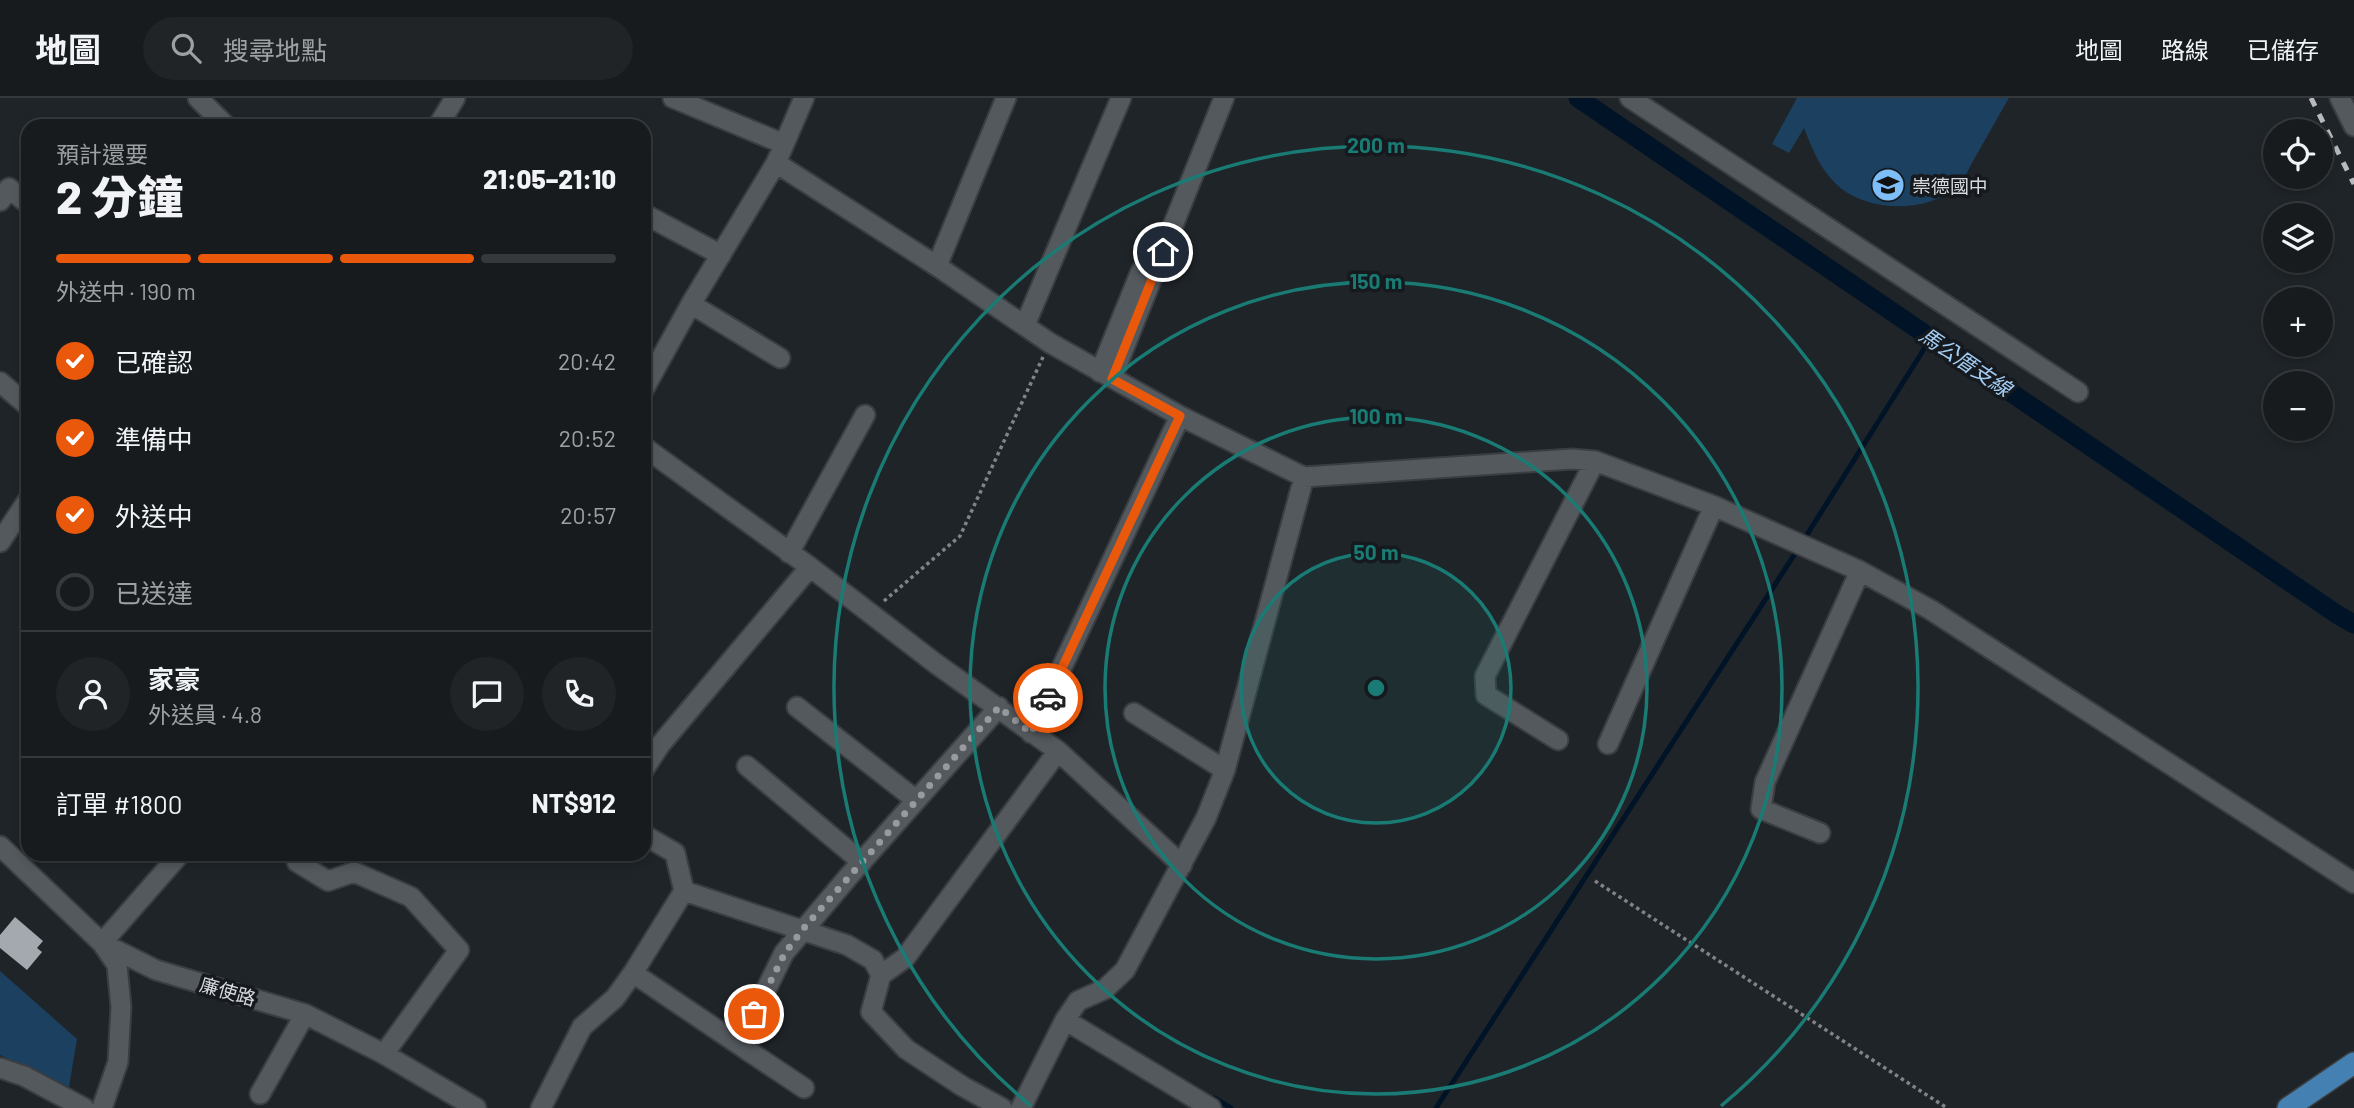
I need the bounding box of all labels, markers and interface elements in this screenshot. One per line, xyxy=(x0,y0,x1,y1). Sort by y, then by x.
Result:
search box xyxy=(143,17,633,80)
text: 地圖 xyxy=(35,29,101,69)
icon: search xyxy=(167,29,205,67)
text: 搜尋地點 xyxy=(223,34,327,65)
text: 地圖 xyxy=(2075,35,2123,64)
text: 路線 xyxy=(2161,35,2209,64)
text: 已儲存 xyxy=(2247,35,2319,64)
map controls xyxy=(2263,119,2333,441)
button: locate xyxy=(2263,119,2333,189)
text: 200 m xyxy=(1347,132,1405,157)
text: 預計還要 xyxy=(56,140,148,168)
text: 21:05–21:10 xyxy=(483,163,616,194)
school or university icon: 崇德國中 xyxy=(1869,166,1907,204)
text: 2 分鐘 xyxy=(56,168,183,223)
place label: 崇德國中 xyxy=(1912,174,1988,197)
button: layers xyxy=(2263,203,2333,273)
pin xyxy=(1133,222,1193,282)
icon: home xyxy=(1144,233,1182,271)
text: 150 m xyxy=(1350,268,1402,293)
text: 外送中 · 190 m xyxy=(56,277,196,305)
button: + xyxy=(2263,287,2333,357)
water label: 馬公厝支線 xyxy=(1915,321,2018,402)
icon: check xyxy=(56,342,94,380)
text: 已確認 xyxy=(115,346,193,377)
text: 20:42 xyxy=(558,347,616,375)
button: − xyxy=(2263,371,2333,441)
text: 100 m xyxy=(1349,403,1403,428)
icon: check xyxy=(56,419,94,457)
text: 準備中 xyxy=(115,423,193,454)
text: 20:52 xyxy=(559,424,616,452)
icon: check xyxy=(56,496,94,534)
text: 外送中 xyxy=(115,500,193,531)
text: 20:57 xyxy=(560,501,616,529)
text: 50 m xyxy=(1353,539,1399,564)
text: 已送達 xyxy=(115,577,193,608)
button: person xyxy=(56,657,130,731)
button: chat xyxy=(450,657,524,731)
button: phone xyxy=(542,657,616,731)
text: 家豪 xyxy=(148,663,200,694)
courier xyxy=(1013,663,1083,733)
centre of rings xyxy=(1364,676,1388,700)
icon: car xyxy=(1029,679,1067,717)
text: 外送員 · 4.8 xyxy=(148,700,262,728)
text: NT$912 xyxy=(532,787,616,818)
text: 訂單 #1800 xyxy=(56,788,182,819)
street label: 廉使路 xyxy=(197,972,259,1010)
pin xyxy=(724,984,784,1044)
icon: bag xyxy=(735,995,773,1033)

